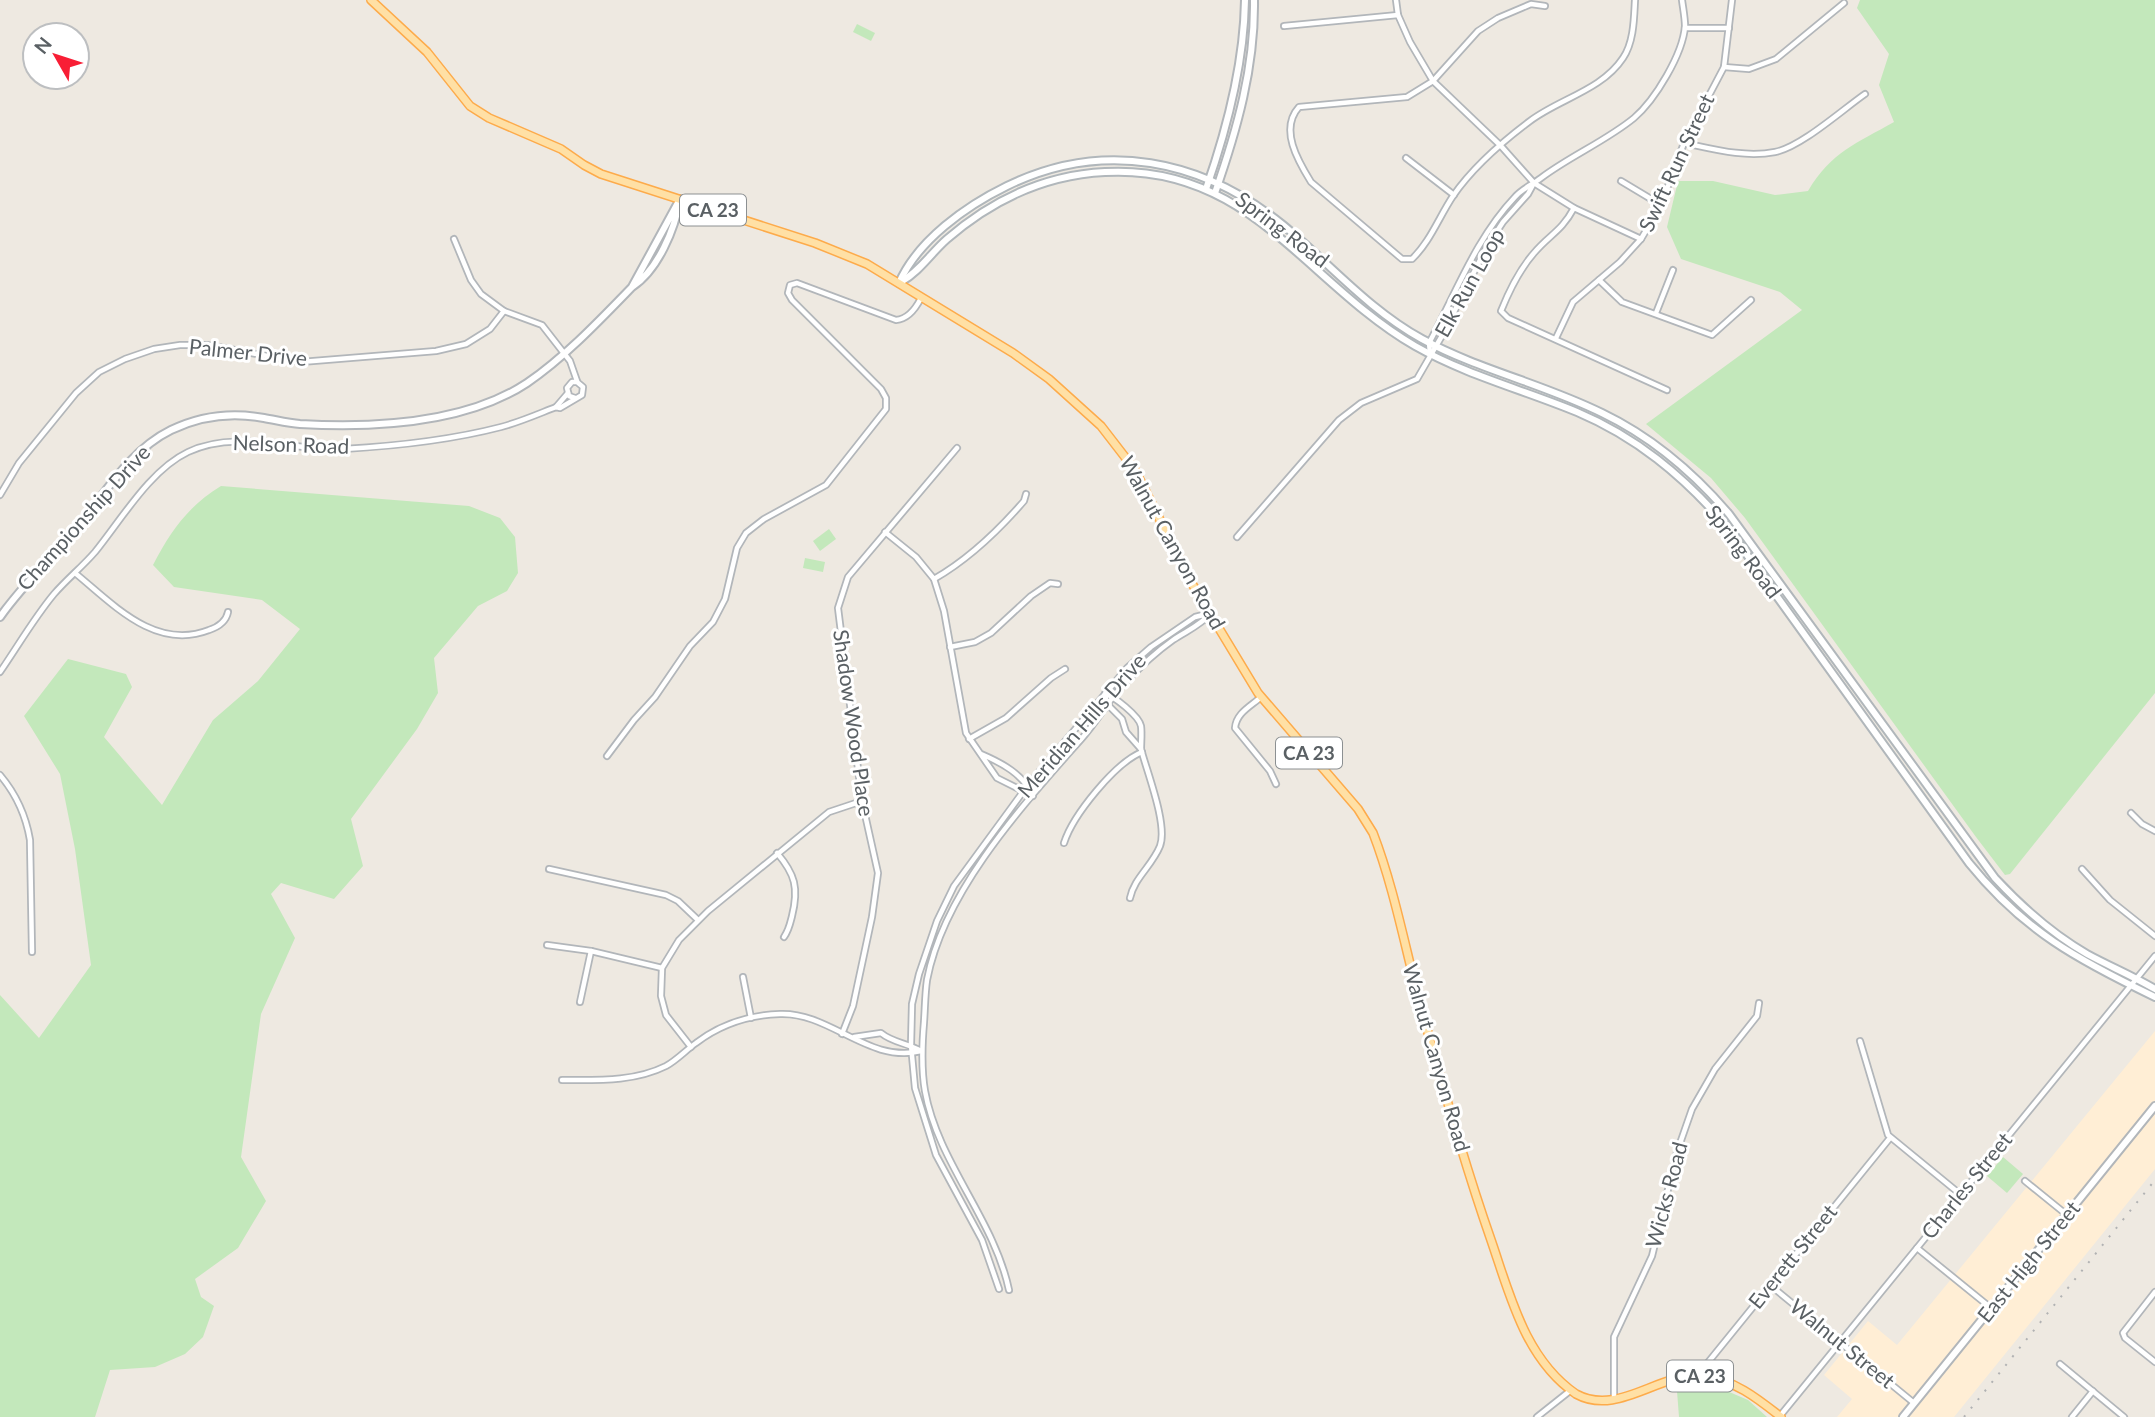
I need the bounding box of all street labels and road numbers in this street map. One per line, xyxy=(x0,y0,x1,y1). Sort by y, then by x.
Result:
street label: Swift Run Street xyxy=(1633,89,1719,235)
street label: Spring Road xyxy=(1231,186,1334,272)
road number: CA 23 xyxy=(680,194,746,226)
street label: Elk Run Loop xyxy=(1429,224,1509,341)
street label: Palmer Drive xyxy=(188,333,308,370)
street label: Nelson Road xyxy=(232,429,350,458)
street label: Championship Drive xyxy=(11,439,155,595)
street label: Walnut Canyon Road xyxy=(1115,451,1231,633)
street label: Spring Road xyxy=(1701,500,1787,603)
street label: Shadow Wood Place xyxy=(829,628,880,818)
street label: Meridian Hills Drive xyxy=(1012,648,1150,802)
road number: CA 23 xyxy=(1276,738,1342,768)
street label: Walnut Canyon Road xyxy=(1399,961,1476,1154)
street label: Charles Street xyxy=(1915,1126,2017,1243)
street label: Wicks Road xyxy=(1639,1139,1692,1250)
street label: East High Street xyxy=(1971,1195,2085,1327)
street label: Everett Street xyxy=(1742,1199,1842,1313)
street label: Walnut Street xyxy=(1786,1293,1901,1393)
road number: CA 23 xyxy=(1667,1360,1733,1392)

